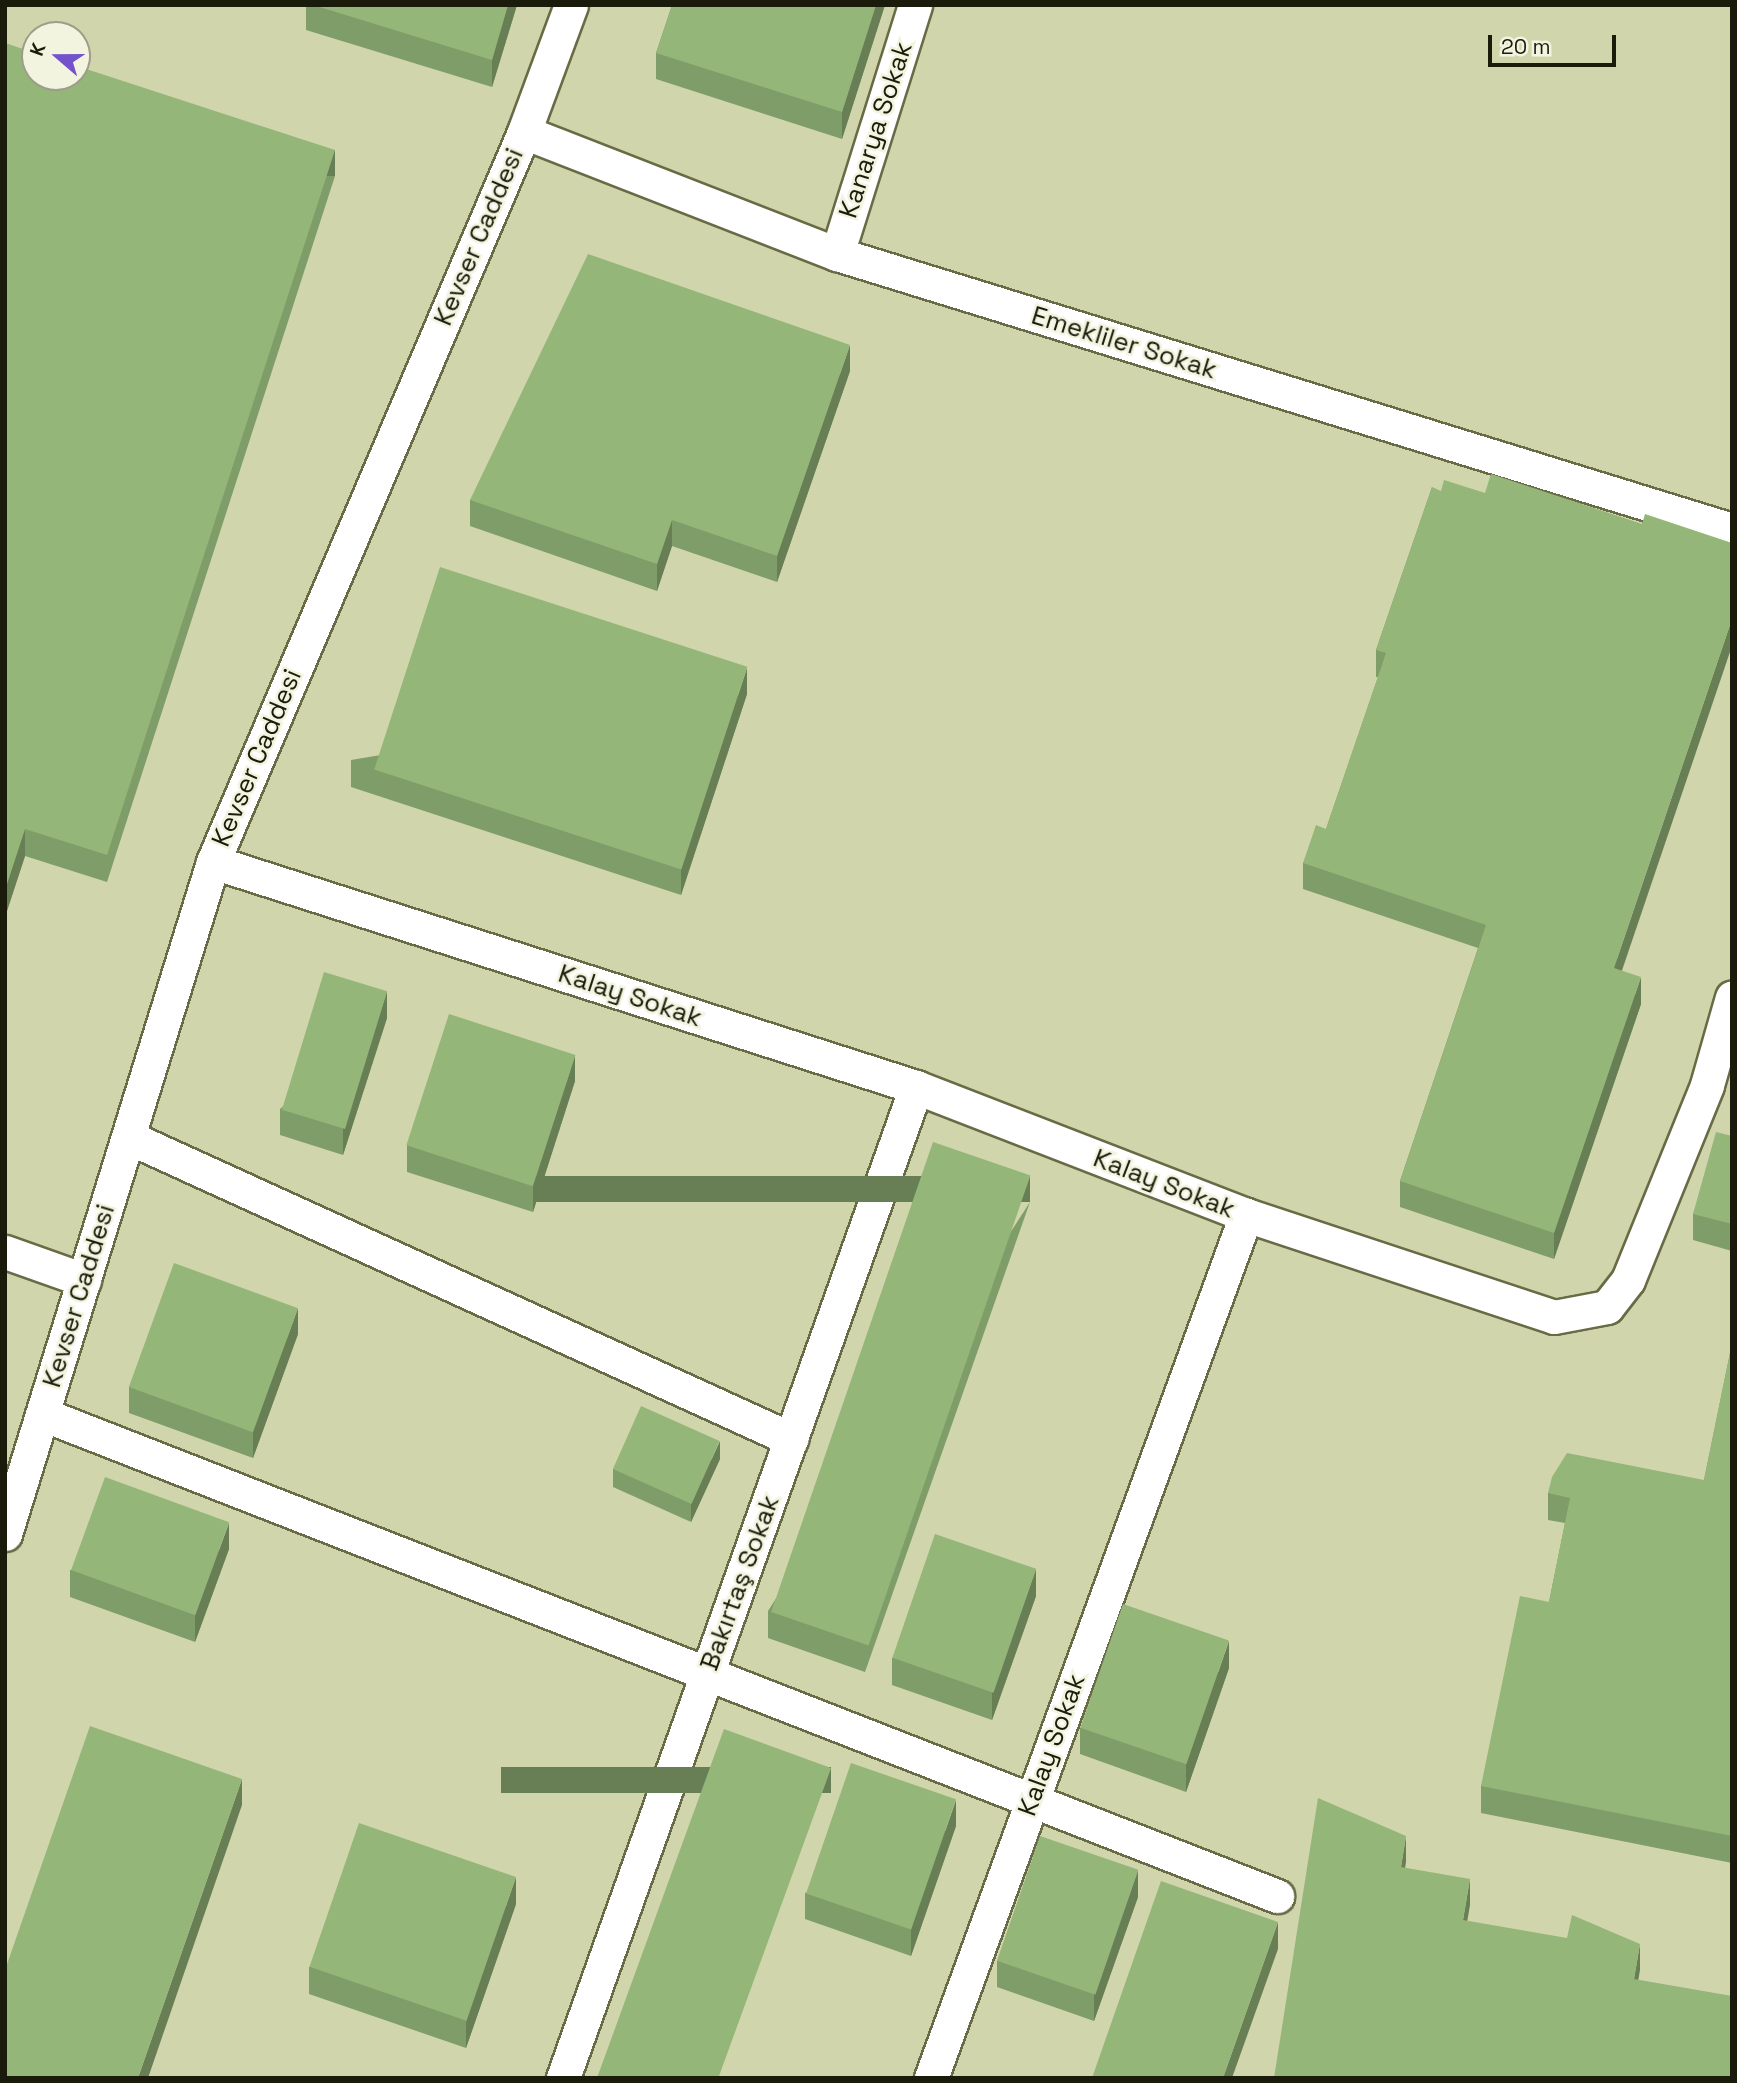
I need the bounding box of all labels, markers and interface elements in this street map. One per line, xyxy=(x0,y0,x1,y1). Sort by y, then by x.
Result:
north arrow xyxy=(21,21,91,91)
scale bar xyxy=(1492,21,1620,65)
text: 20 m xyxy=(1501,33,1551,60)
street label: Kanarya Sokak xyxy=(833,38,919,222)
text: K xyxy=(24,39,51,59)
street label: Kevser Caddesi xyxy=(428,144,530,330)
street label: Emekliler Sokak xyxy=(1028,300,1220,386)
street label: Kevser Caddesi xyxy=(206,665,308,851)
street label: Kalay Sokak xyxy=(554,958,706,1034)
street label: Kalay Sokak xyxy=(1089,1143,1239,1225)
street label: Kevser Caddesi xyxy=(36,1201,122,1391)
street label: Bakırtaş Sokak xyxy=(694,1491,786,1675)
street label: Kalay Sokak xyxy=(1012,1670,1092,1820)

